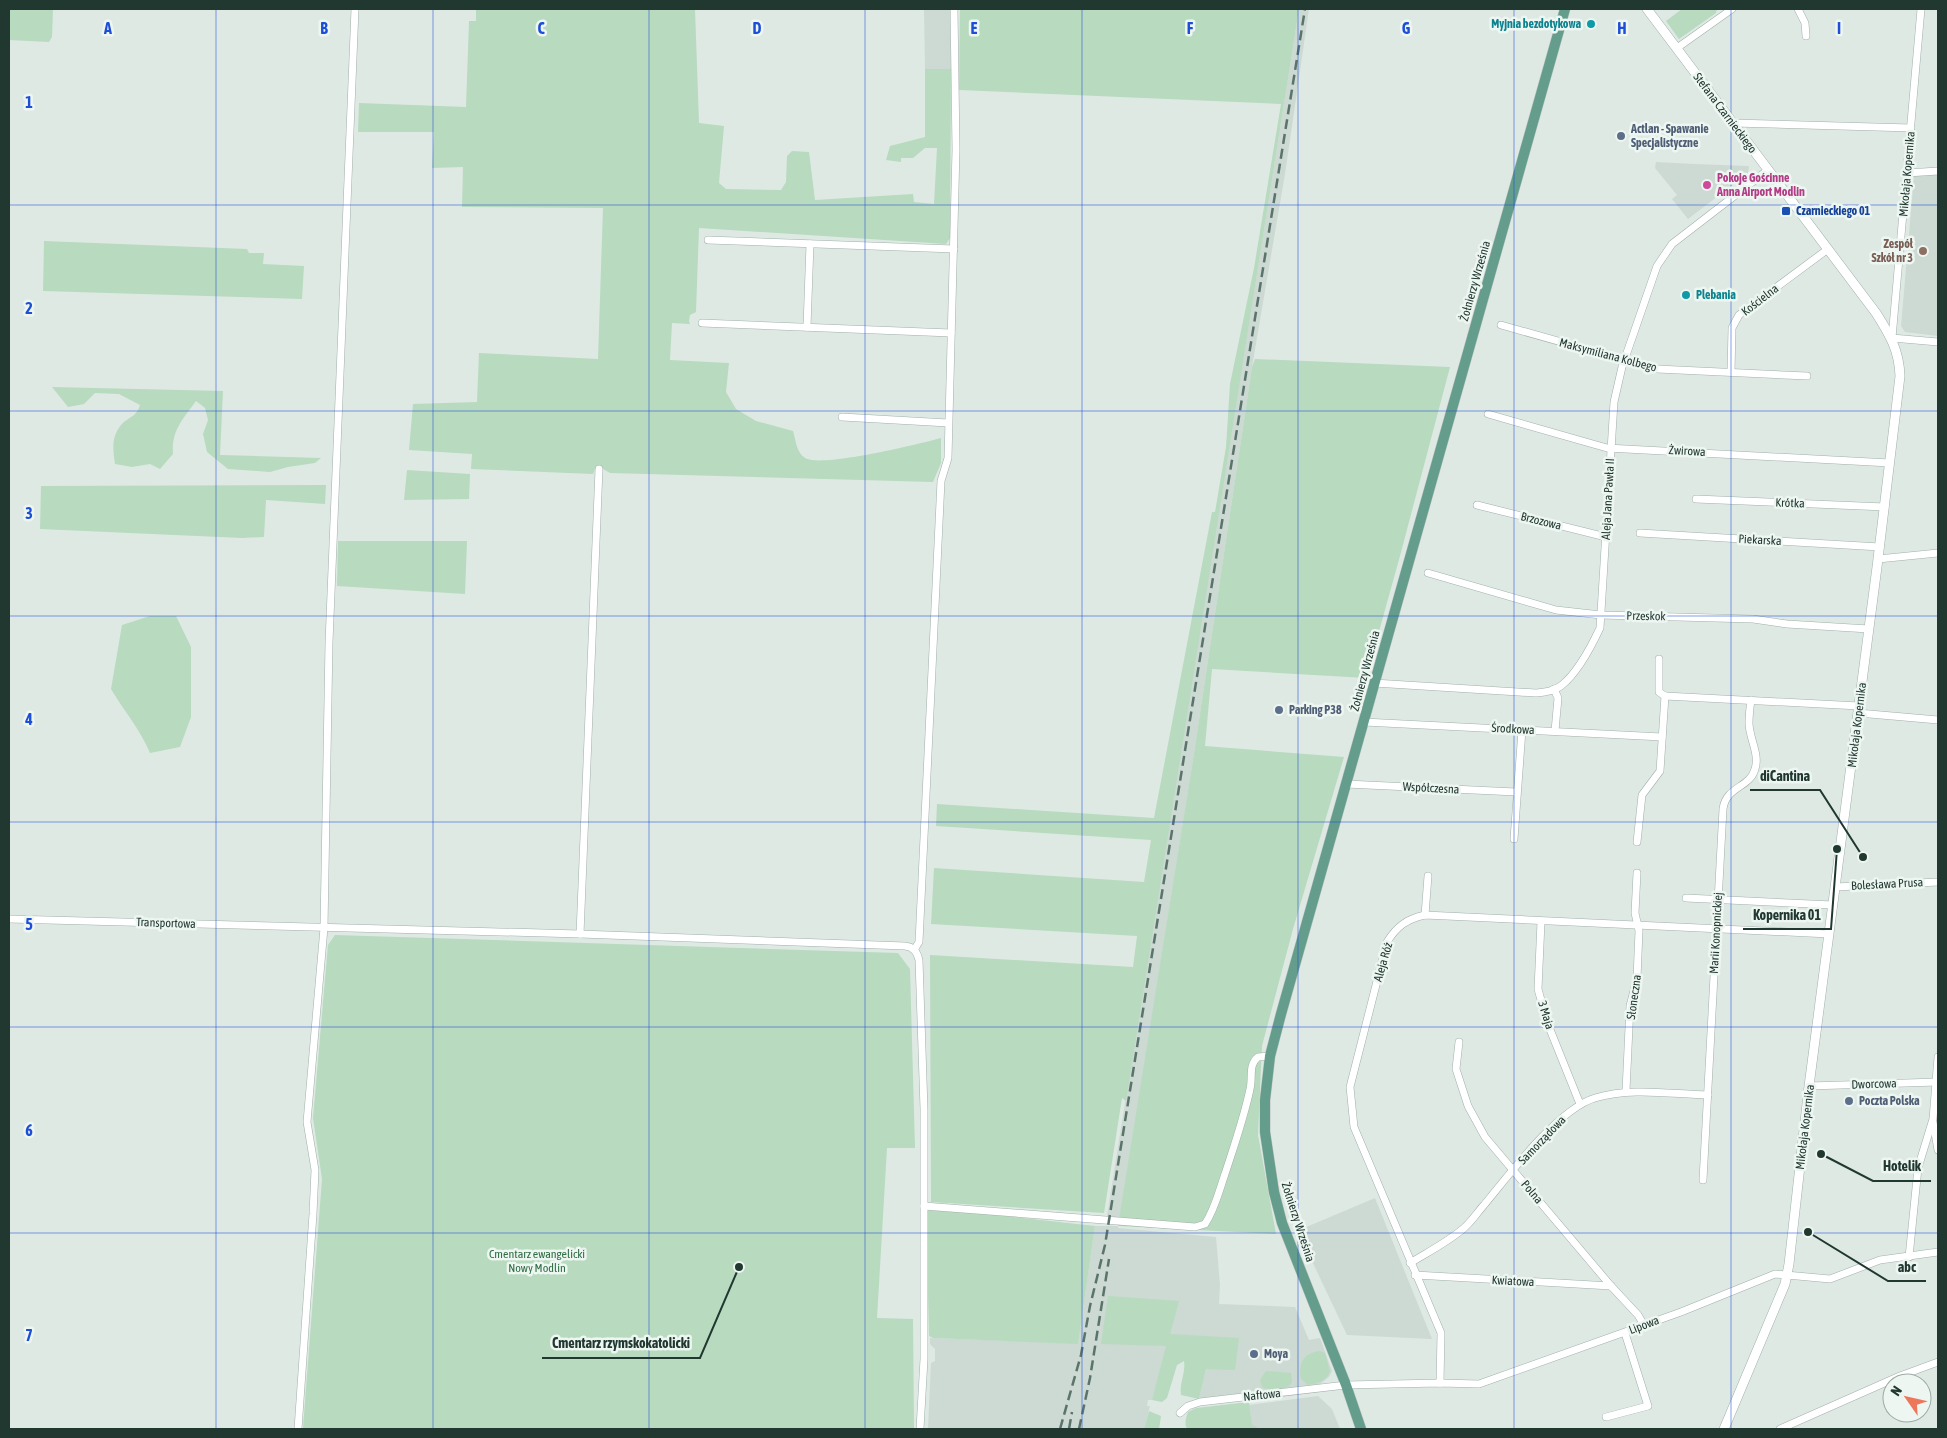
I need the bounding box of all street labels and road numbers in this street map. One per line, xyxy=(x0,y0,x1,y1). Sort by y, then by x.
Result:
street label: Stefana Czarnieckiego xyxy=(1690,70,1760,156)
street label: Mikołaja Kopernika xyxy=(1896,131,1918,217)
street label: Żołnierzy Września xyxy=(1457,239,1493,323)
street label: Kościelna xyxy=(1739,281,1781,319)
street label: Maksymiliana Kolbego xyxy=(1558,335,1659,375)
street label: Żwirowa xyxy=(1668,443,1706,459)
street label: Aleja Jana Pawła II xyxy=(1599,458,1617,540)
street label: Krótka xyxy=(1775,495,1805,511)
street label: Brzozowa xyxy=(1519,509,1563,533)
street label: Piekarska xyxy=(1738,532,1782,548)
street label: Przeskok xyxy=(1626,609,1666,623)
street label: Żołnierzy Września xyxy=(1347,629,1383,713)
street label: Mikołaja Kopernika xyxy=(1845,682,1869,768)
street label: Środkowa xyxy=(1491,721,1535,737)
street label: Współczesna xyxy=(1402,780,1460,796)
street label: Bolesława Prusa xyxy=(1851,875,1923,893)
street label: Marii Konopnickiej xyxy=(1707,892,1725,974)
street label: Transportowa xyxy=(136,915,196,931)
street label: Aleja Róż xyxy=(1371,940,1395,983)
street label: Słoneczna xyxy=(1624,974,1644,1020)
street label: 3 Maja xyxy=(1535,999,1557,1031)
street label: Dworcowa xyxy=(1851,1076,1897,1092)
street label: Mikołaja Kopernika xyxy=(1793,1084,1817,1170)
street label: Samorządowa xyxy=(1515,1113,1569,1167)
street label: Polna xyxy=(1518,1178,1546,1206)
street label: Żołnierzy Września xyxy=(1279,1180,1317,1264)
street label: Kwiatowa xyxy=(1491,1273,1535,1289)
street label: Lipowa xyxy=(1627,1313,1661,1337)
street label: Naftowa xyxy=(1243,1386,1281,1404)

